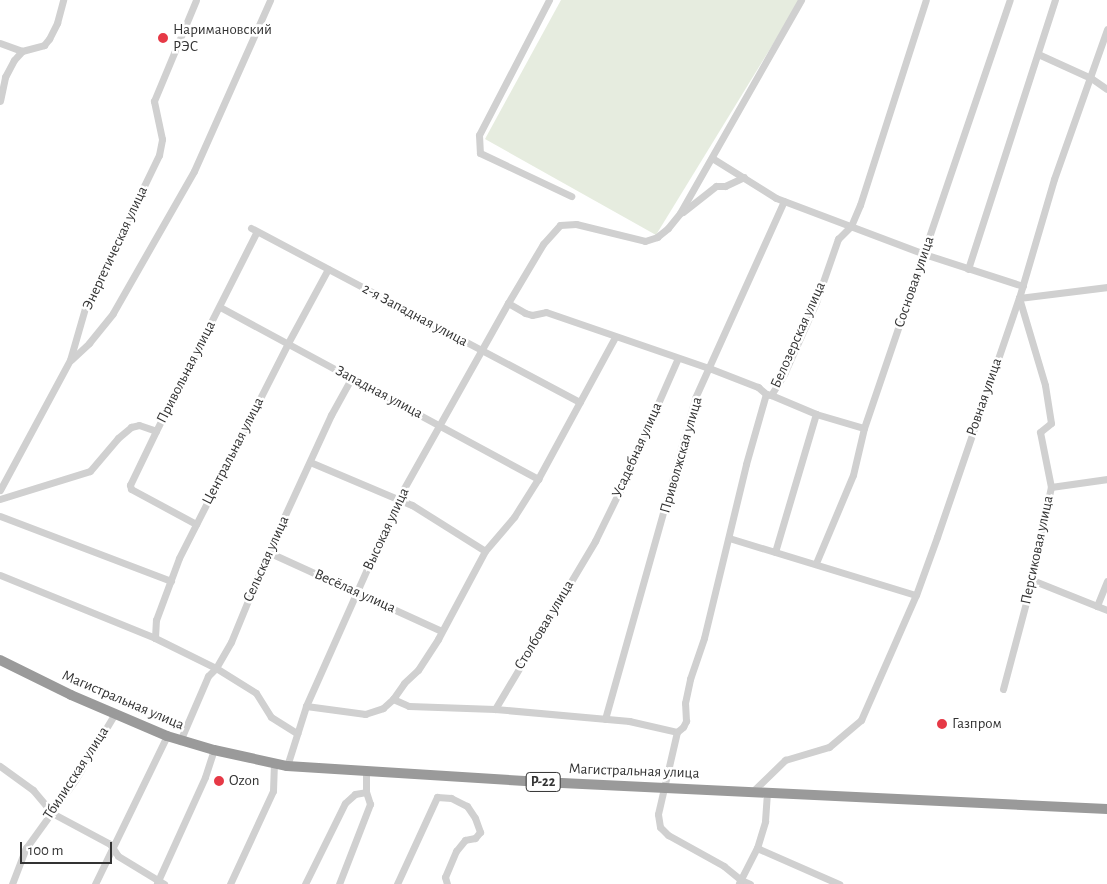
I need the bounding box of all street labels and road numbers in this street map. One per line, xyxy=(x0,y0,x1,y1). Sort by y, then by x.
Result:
street label: Энергетическая улица xyxy=(78,183,152,313)
street label: Сосновая улица xyxy=(890,234,938,330)
street label: Белозерская улица xyxy=(766,279,830,391)
street label: 2-я Западная улица xyxy=(359,280,471,350)
street label: Привольная улица xyxy=(152,318,220,426)
street label: Ровная улица xyxy=(962,356,1006,438)
street label: Западная улица xyxy=(332,361,426,423)
street label: Центральная улица xyxy=(198,394,268,508)
street label: Приволжская улица xyxy=(656,395,706,515)
street label: Усадебная улица xyxy=(608,400,666,500)
street label: Высокая улица xyxy=(359,485,413,573)
street label: Персиковая улица xyxy=(1017,494,1057,606)
street label: Сельская улица xyxy=(239,513,293,605)
street label: Весёлая улица xyxy=(312,565,398,617)
street label: Столбовая улица xyxy=(510,577,578,673)
street label: Магистральная улица xyxy=(59,666,187,734)
street label: Тбилисская улица xyxy=(39,723,113,823)
street label: Магистральная улица xyxy=(568,760,700,782)
road number: Р-22 xyxy=(526,770,560,794)

